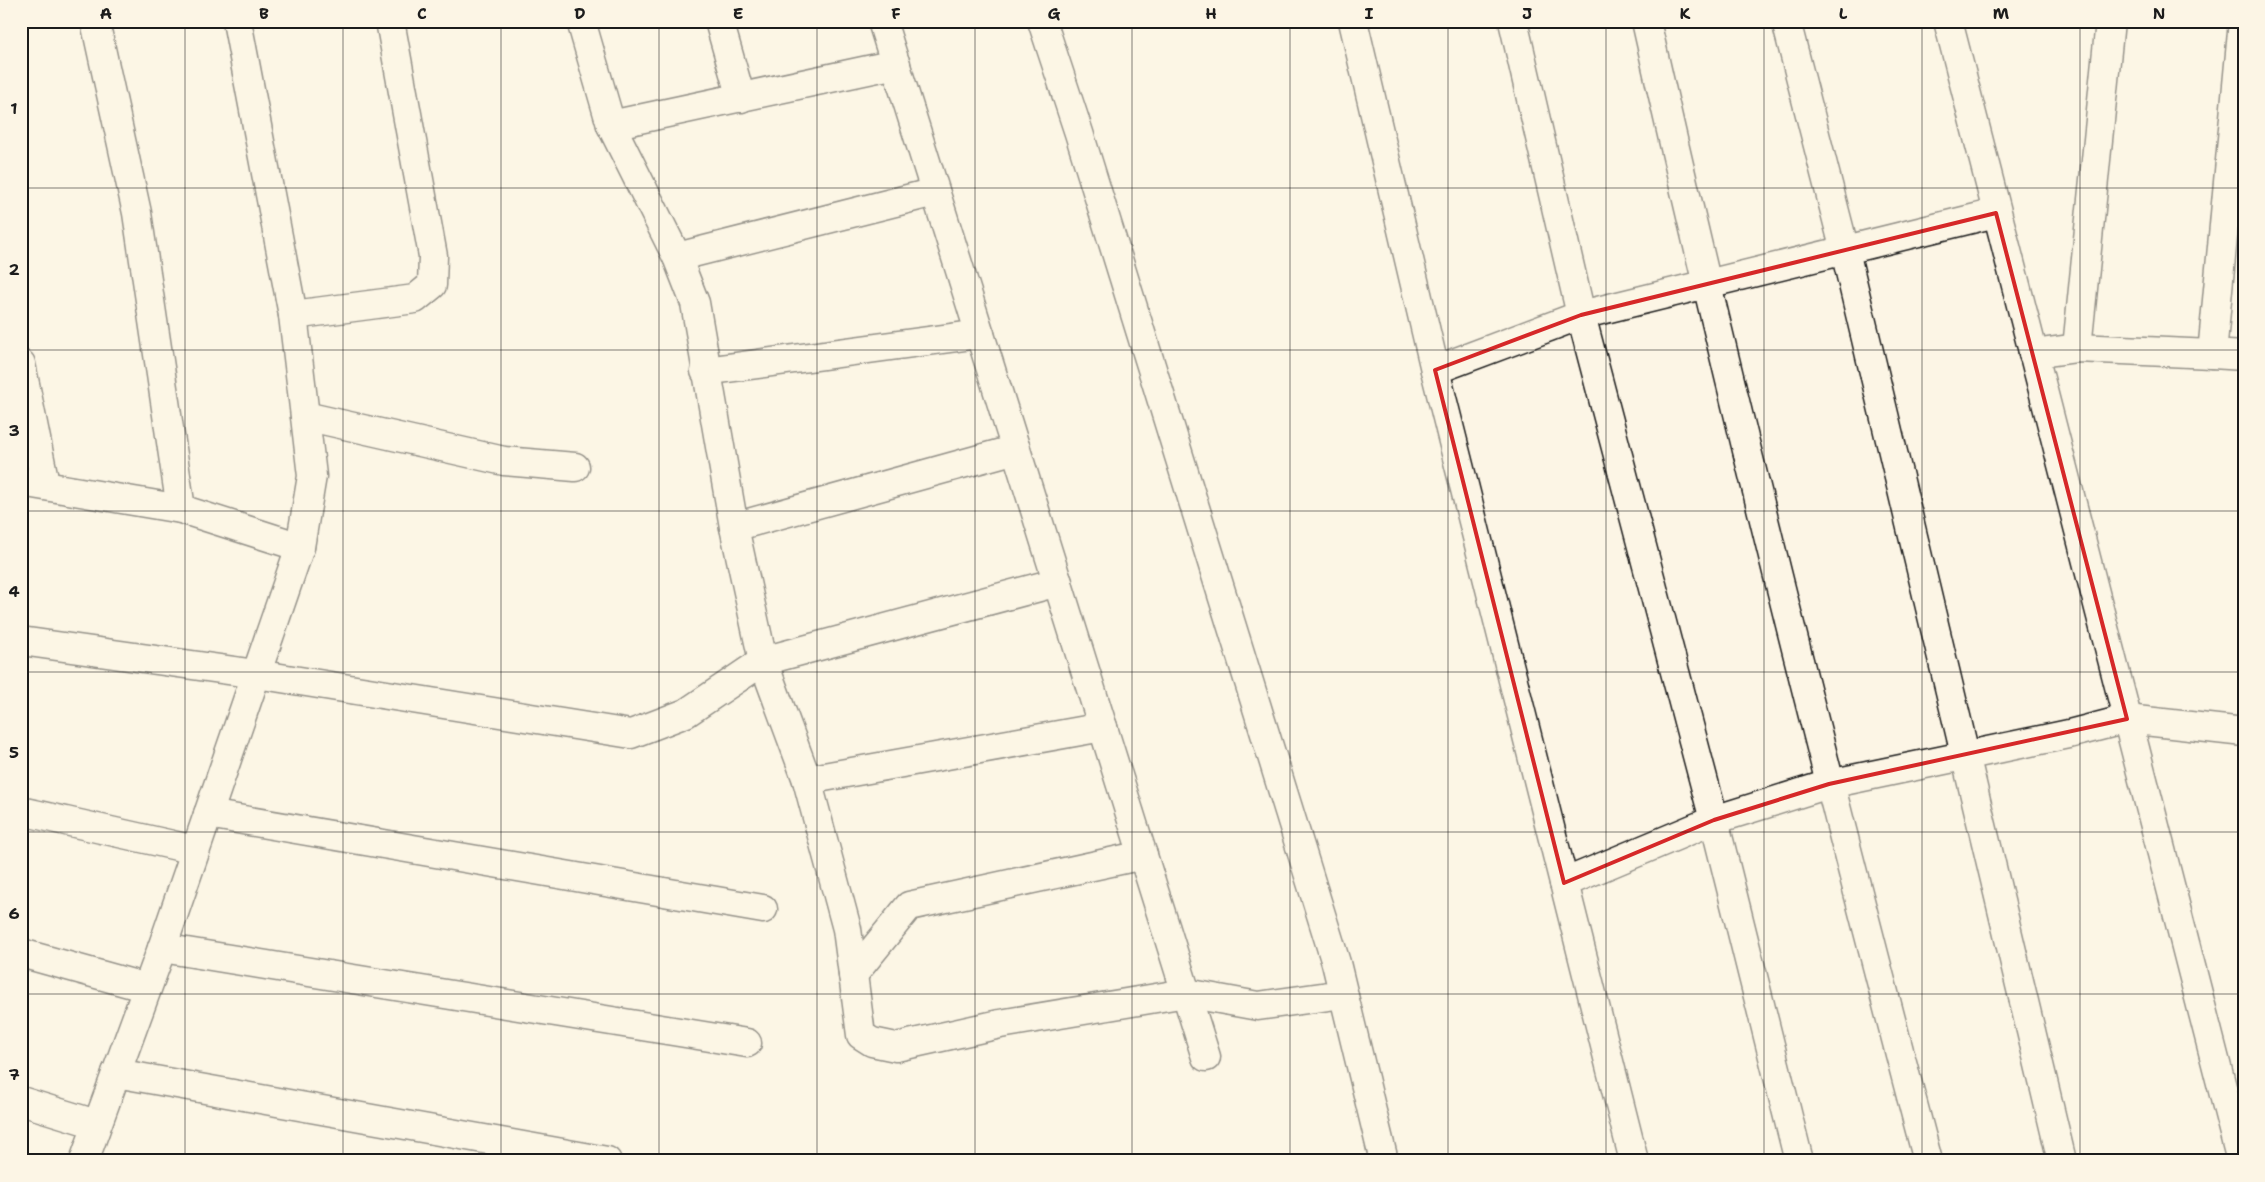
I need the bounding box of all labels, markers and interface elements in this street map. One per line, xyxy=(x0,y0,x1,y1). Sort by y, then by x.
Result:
text: A xyxy=(100,3,112,24)
text: B xyxy=(259,3,269,24)
text: C xyxy=(417,3,427,24)
text: D xyxy=(574,3,586,24)
text: E xyxy=(733,3,743,24)
text: F xyxy=(891,3,901,24)
text: G xyxy=(1048,3,1061,24)
text: H xyxy=(1205,3,1217,24)
text: I xyxy=(1365,3,1374,24)
text: J xyxy=(1522,3,1532,24)
text: K xyxy=(1680,3,1691,24)
text: L xyxy=(1839,3,1848,24)
text: M xyxy=(1993,3,2010,24)
text: N xyxy=(2153,3,2165,24)
text: 1 xyxy=(10,98,18,119)
text: 2 xyxy=(8,259,20,280)
text: 3 xyxy=(8,420,20,441)
text: 4 xyxy=(8,581,20,602)
text: 5 xyxy=(9,742,19,763)
text: 6 xyxy=(8,903,20,924)
text: 7 xyxy=(8,1064,20,1085)

